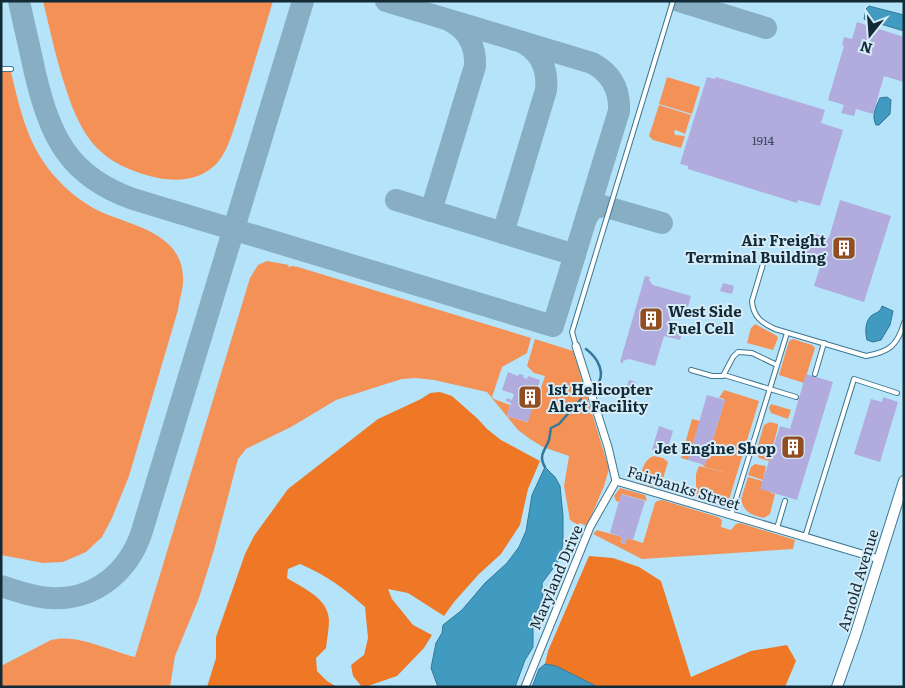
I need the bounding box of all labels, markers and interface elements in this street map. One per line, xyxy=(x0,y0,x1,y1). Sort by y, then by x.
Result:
north arrow xyxy=(845,10,895,60)
text: N xyxy=(857,37,874,60)
house number: 1914 xyxy=(752,131,774,149)
place label: Air Freight Terminal Building xyxy=(685,228,827,268)
building icon: Air Freight Terminal Building xyxy=(831,235,857,261)
place label: West Side Fuel Cell xyxy=(668,299,742,339)
building icon: West Side Fuel Cell xyxy=(638,306,664,332)
place label: 1st Helicopter Alert Facility xyxy=(548,377,653,417)
building icon: 1st Helicopter Alert Facility xyxy=(517,384,543,410)
building icon: Jet Engine Shop xyxy=(780,434,806,460)
place label: Jet Engine Shop xyxy=(655,436,776,459)
street label: Fairbanks Street xyxy=(625,459,743,515)
street label: Maryland Drive xyxy=(522,521,588,633)
street label: Arnold Avenue xyxy=(831,526,884,634)

